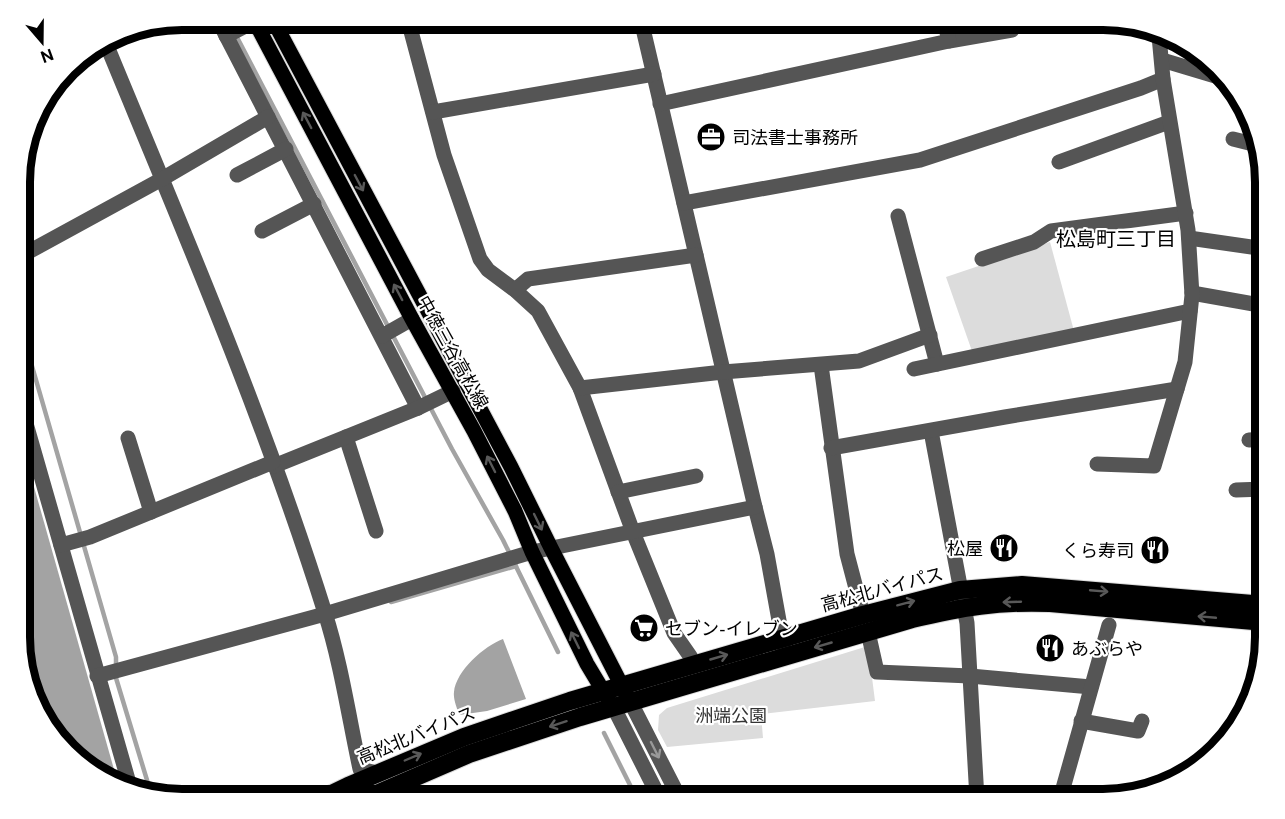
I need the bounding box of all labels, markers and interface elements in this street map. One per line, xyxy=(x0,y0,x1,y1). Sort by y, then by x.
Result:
north arrow xyxy=(12,12,72,72)
text: N xyxy=(38,45,56,67)
one-way arrow xyxy=(301,112,313,129)
office icon: 司法書士事務所 xyxy=(695,121,727,153)
place label: 司法書士事務所 xyxy=(732,127,858,148)
one-way arrow xyxy=(354,173,365,191)
district label: 松島町三丁目 xyxy=(1056,227,1176,251)
one-way arrow xyxy=(392,284,403,302)
street label: 中徳三谷高松線 xyxy=(413,292,493,412)
one-way arrow xyxy=(485,455,496,473)
one-way arrow xyxy=(533,513,545,531)
restaurant icon: 松屋 xyxy=(988,532,1020,564)
restaurant icon: くら寿司 xyxy=(1139,534,1171,566)
place label: 松屋 xyxy=(947,538,983,559)
place label: くら寿司 xyxy=(1062,540,1134,561)
street label: 高松北バイパス xyxy=(819,563,945,615)
one-way arrow xyxy=(1089,586,1108,597)
one-way arrow xyxy=(896,597,915,608)
one-way arrow xyxy=(1003,597,1023,608)
one-way arrow xyxy=(1197,611,1217,622)
supermarket icon: セブン-イレブン xyxy=(628,612,660,644)
place label: セブン-イレブン xyxy=(665,618,798,639)
one-way arrow xyxy=(569,631,581,649)
restaurant icon: あぶらや xyxy=(1034,632,1066,664)
place label: あぶらや xyxy=(1071,638,1143,659)
one-way arrow xyxy=(814,640,833,651)
one-way arrow xyxy=(709,651,728,662)
street label: 高松北バイパス xyxy=(354,702,478,768)
park label: 洲端公園 xyxy=(695,705,767,726)
one-way arrow xyxy=(549,720,568,731)
one-way arrow xyxy=(650,741,662,759)
one-way arrow xyxy=(403,751,421,763)

